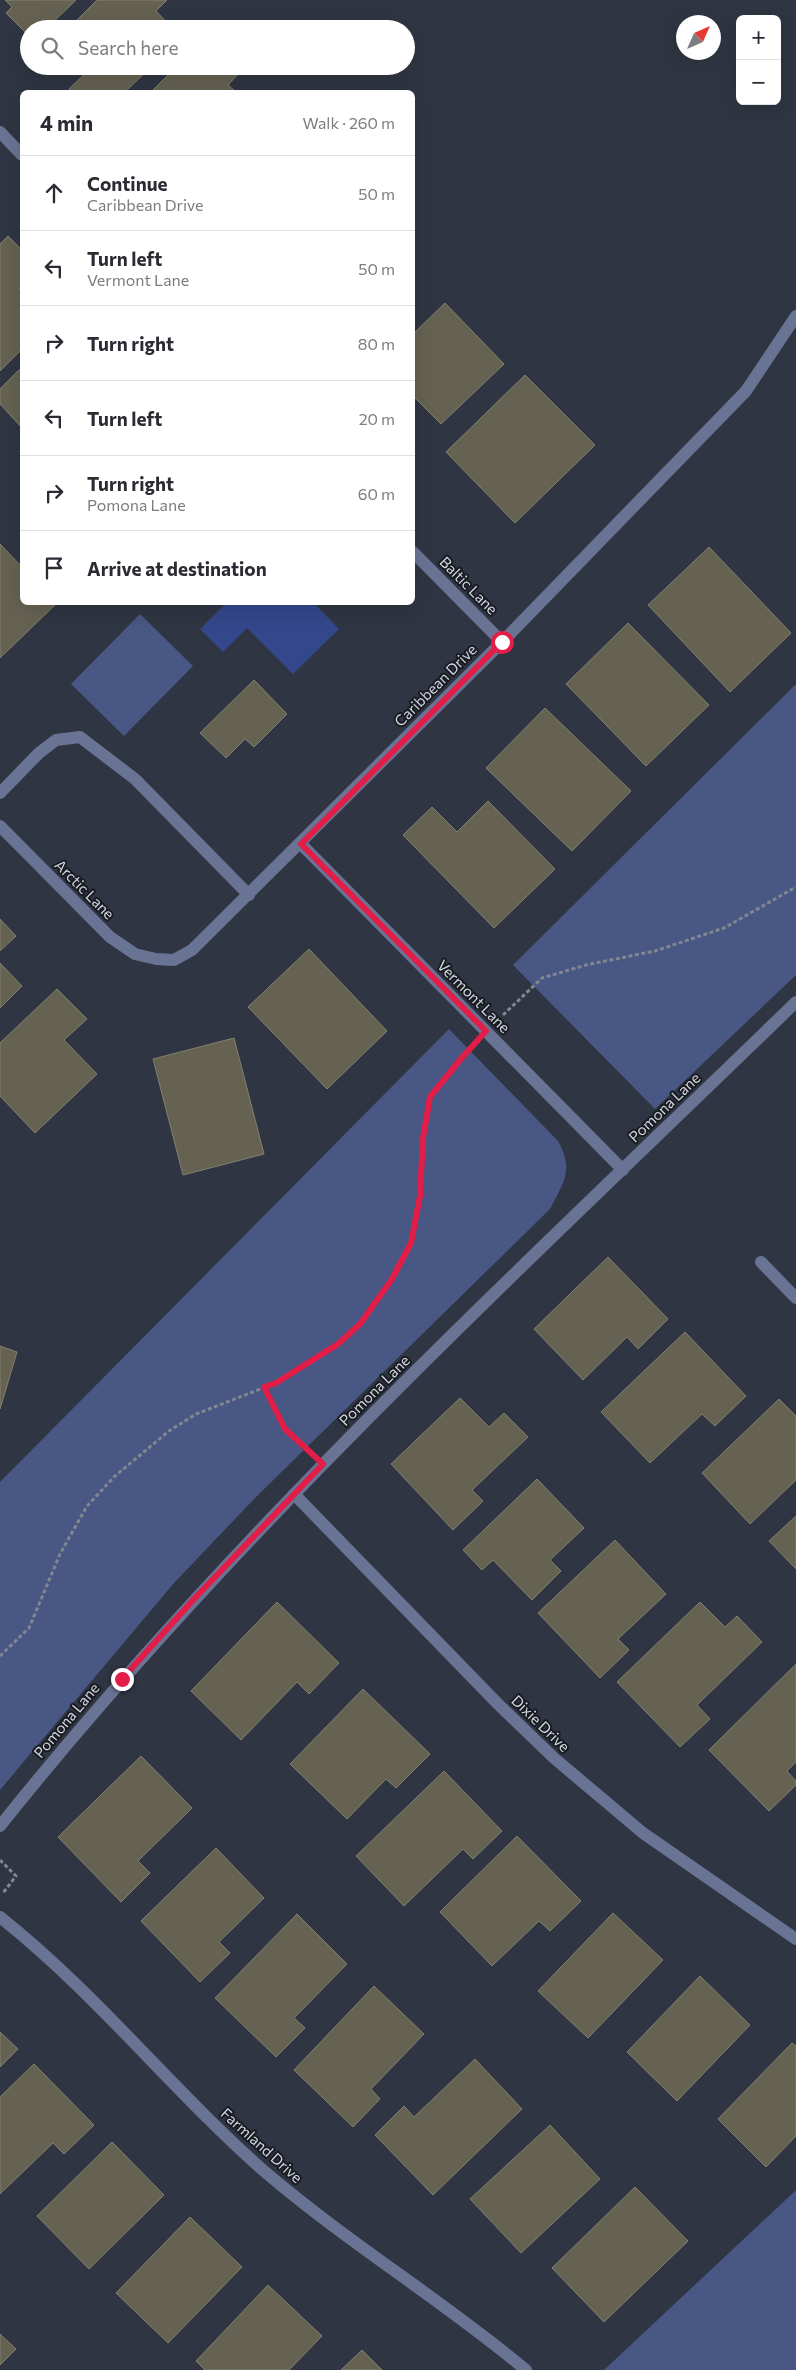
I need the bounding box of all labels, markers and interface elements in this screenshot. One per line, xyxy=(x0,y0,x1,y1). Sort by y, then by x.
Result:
north arrow xyxy=(676,15,721,60)
map controls xyxy=(736,15,781,105)
button: + xyxy=(736,15,781,60)
search box xyxy=(20,20,415,75)
icon: search xyxy=(38,34,66,62)
text: Search here xyxy=(78,36,178,59)
button: − xyxy=(736,60,781,105)
text: 4 min xyxy=(40,110,93,135)
text: Walk · 260 m xyxy=(303,113,395,132)
text: Continue xyxy=(87,172,167,195)
icon: ahead xyxy=(40,179,68,207)
text: 50 m xyxy=(358,184,395,203)
text: Caribbean Drive xyxy=(87,195,203,214)
text: Turn left xyxy=(87,247,162,270)
icon: left xyxy=(40,254,68,282)
text: 50 m xyxy=(358,259,395,278)
text: Vermont Lane xyxy=(87,270,189,289)
icon: right xyxy=(40,329,68,357)
text: Turn right xyxy=(87,332,174,355)
text: 80 m xyxy=(358,334,395,353)
icon: left xyxy=(40,404,68,432)
text: Turn left xyxy=(87,407,162,430)
text: 20 m xyxy=(359,409,395,428)
text: Turn right xyxy=(87,472,174,495)
icon: right xyxy=(40,479,68,507)
text: 60 m xyxy=(358,484,395,503)
text: Pomona Lane xyxy=(87,495,186,514)
street label: Baltic Lane xyxy=(436,552,502,618)
icon: arrive xyxy=(40,554,68,582)
text: Arrive at destination xyxy=(87,557,267,580)
route start xyxy=(491,631,514,654)
street label: Caribbean Drive xyxy=(390,640,480,730)
street label: Arctic Lane xyxy=(52,856,119,923)
street label: Vermont Lane xyxy=(434,956,514,1036)
street label: Pomona Lane xyxy=(625,1068,704,1146)
street label: Pomona Lane xyxy=(335,1351,413,1429)
route end xyxy=(111,1668,134,1691)
street label: Pomona Lane xyxy=(29,1679,103,1761)
street label: Dixie Drive xyxy=(508,1691,574,1755)
street label: Farmland Drive xyxy=(218,2104,306,2186)

